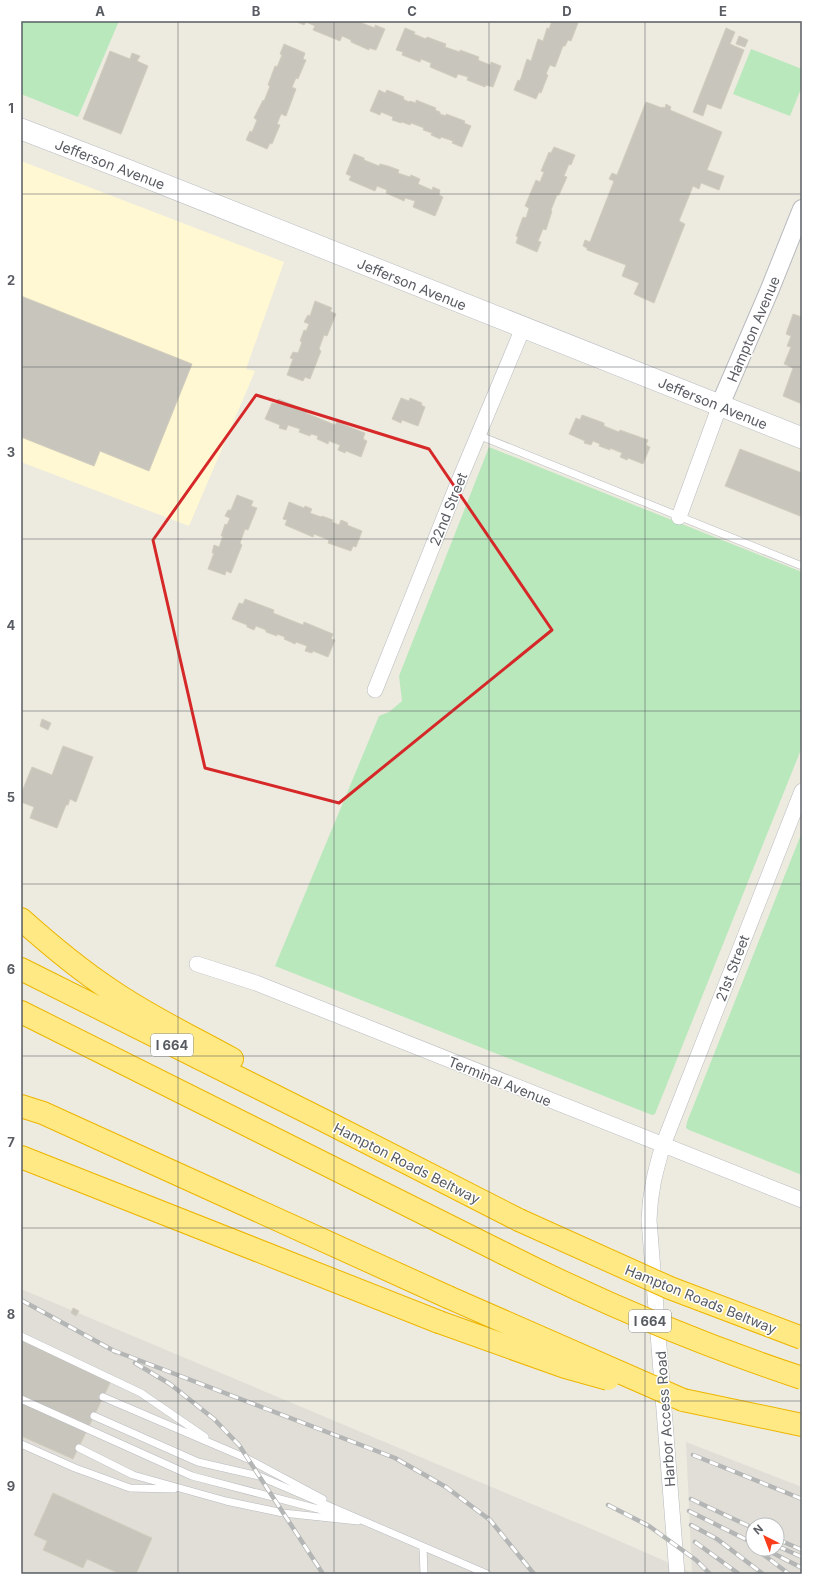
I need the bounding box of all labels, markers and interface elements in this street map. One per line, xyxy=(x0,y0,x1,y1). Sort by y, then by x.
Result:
text: A xyxy=(95,3,105,19)
text: B xyxy=(252,3,261,19)
text: C xyxy=(407,3,417,19)
text: D xyxy=(562,3,572,19)
text: E xyxy=(719,3,727,19)
text: 1 xyxy=(8,100,14,116)
street label: Jefferson Avenue xyxy=(53,135,167,193)
street label: Jefferson Avenue xyxy=(355,254,469,314)
text: 2 xyxy=(7,272,15,288)
street label: Hampton Avenue xyxy=(723,274,783,384)
street label: Jefferson Avenue xyxy=(656,373,770,433)
text: 3 xyxy=(7,444,15,460)
street label: 22nd Street xyxy=(426,470,471,548)
text: 4 xyxy=(7,617,16,633)
text: 5 xyxy=(7,789,15,805)
street label: 21st Street xyxy=(712,932,753,1004)
text: 6 xyxy=(7,961,15,977)
road number: I 664 xyxy=(151,1034,193,1056)
street label: Terminal Avenue xyxy=(446,1053,554,1109)
street label: Hampton Roads Beltway xyxy=(331,1119,483,1207)
text: 7 xyxy=(7,1134,15,1150)
street label: Hampton Roads Beltway xyxy=(623,1261,779,1337)
text: 8 xyxy=(7,1306,15,1322)
road number: I 664 xyxy=(629,1310,671,1332)
street label: Harbor Access Road xyxy=(652,1350,678,1488)
text: 9 xyxy=(7,1478,15,1494)
north arrow xyxy=(745,1517,785,1557)
text: N xyxy=(751,1522,766,1538)

